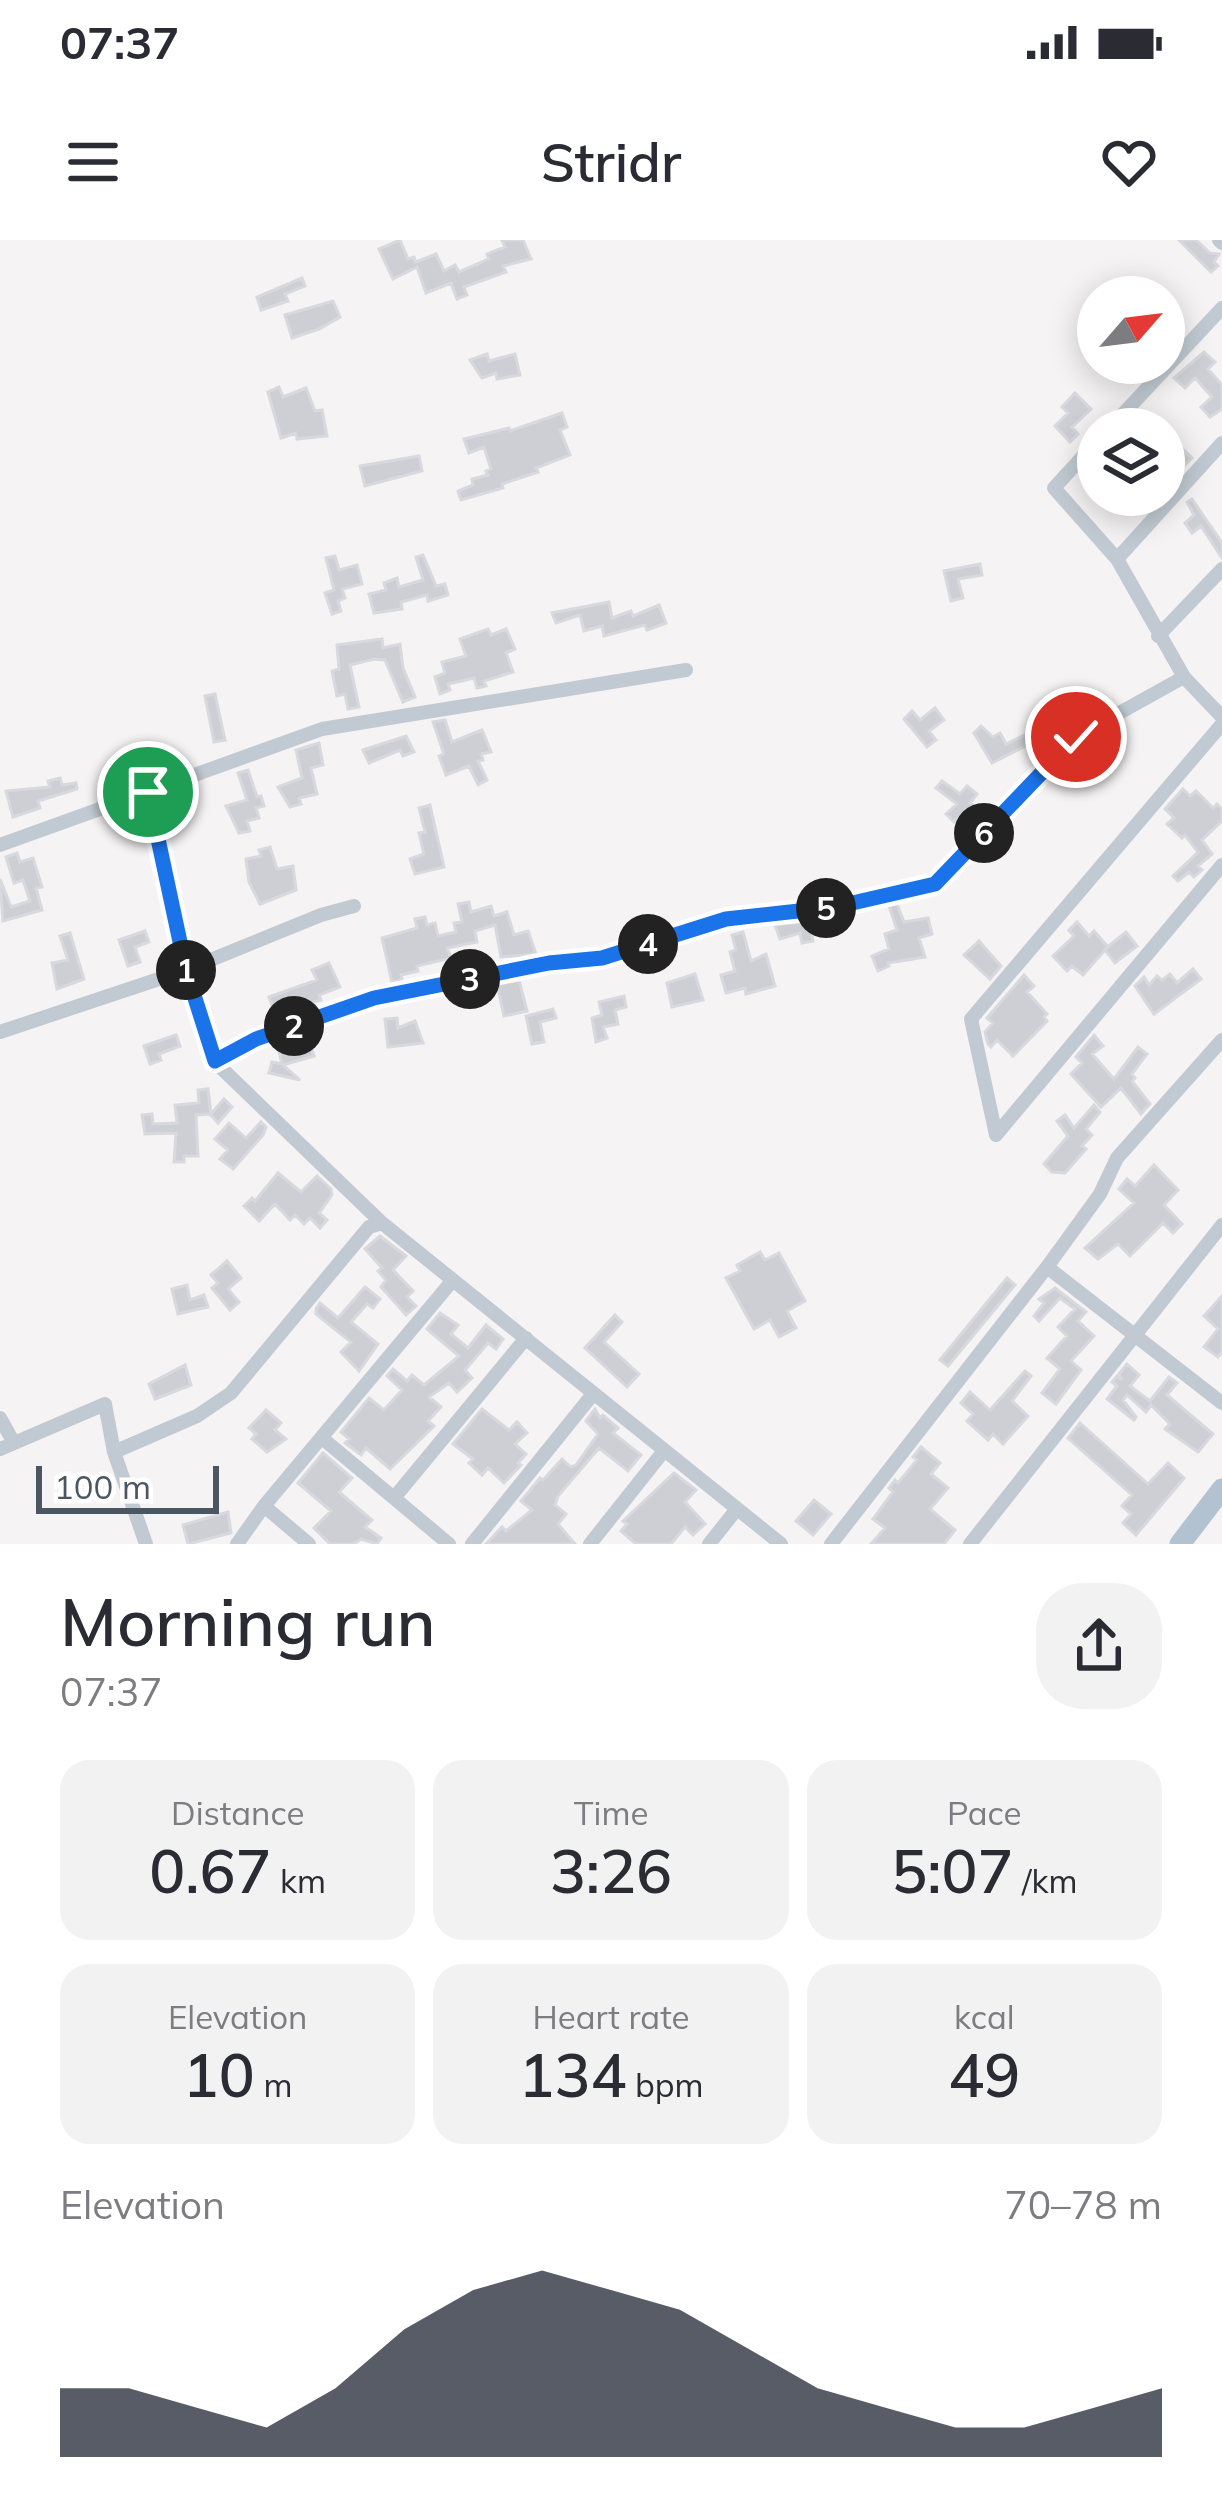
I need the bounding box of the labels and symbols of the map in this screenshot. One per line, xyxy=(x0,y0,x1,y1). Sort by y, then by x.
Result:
north arrow xyxy=(1077,276,1185,384)
pin xyxy=(1025,686,1127,788)
pin xyxy=(97,741,199,843)
pin: 6 xyxy=(954,803,1014,863)
pin: 5 xyxy=(796,878,856,938)
pin: 4 xyxy=(618,914,678,974)
pin: 1 xyxy=(156,940,216,1000)
pin: 3 xyxy=(440,949,500,1009)
pin: 2 xyxy=(264,996,324,1056)
scale bar xyxy=(36,1460,219,1513)

